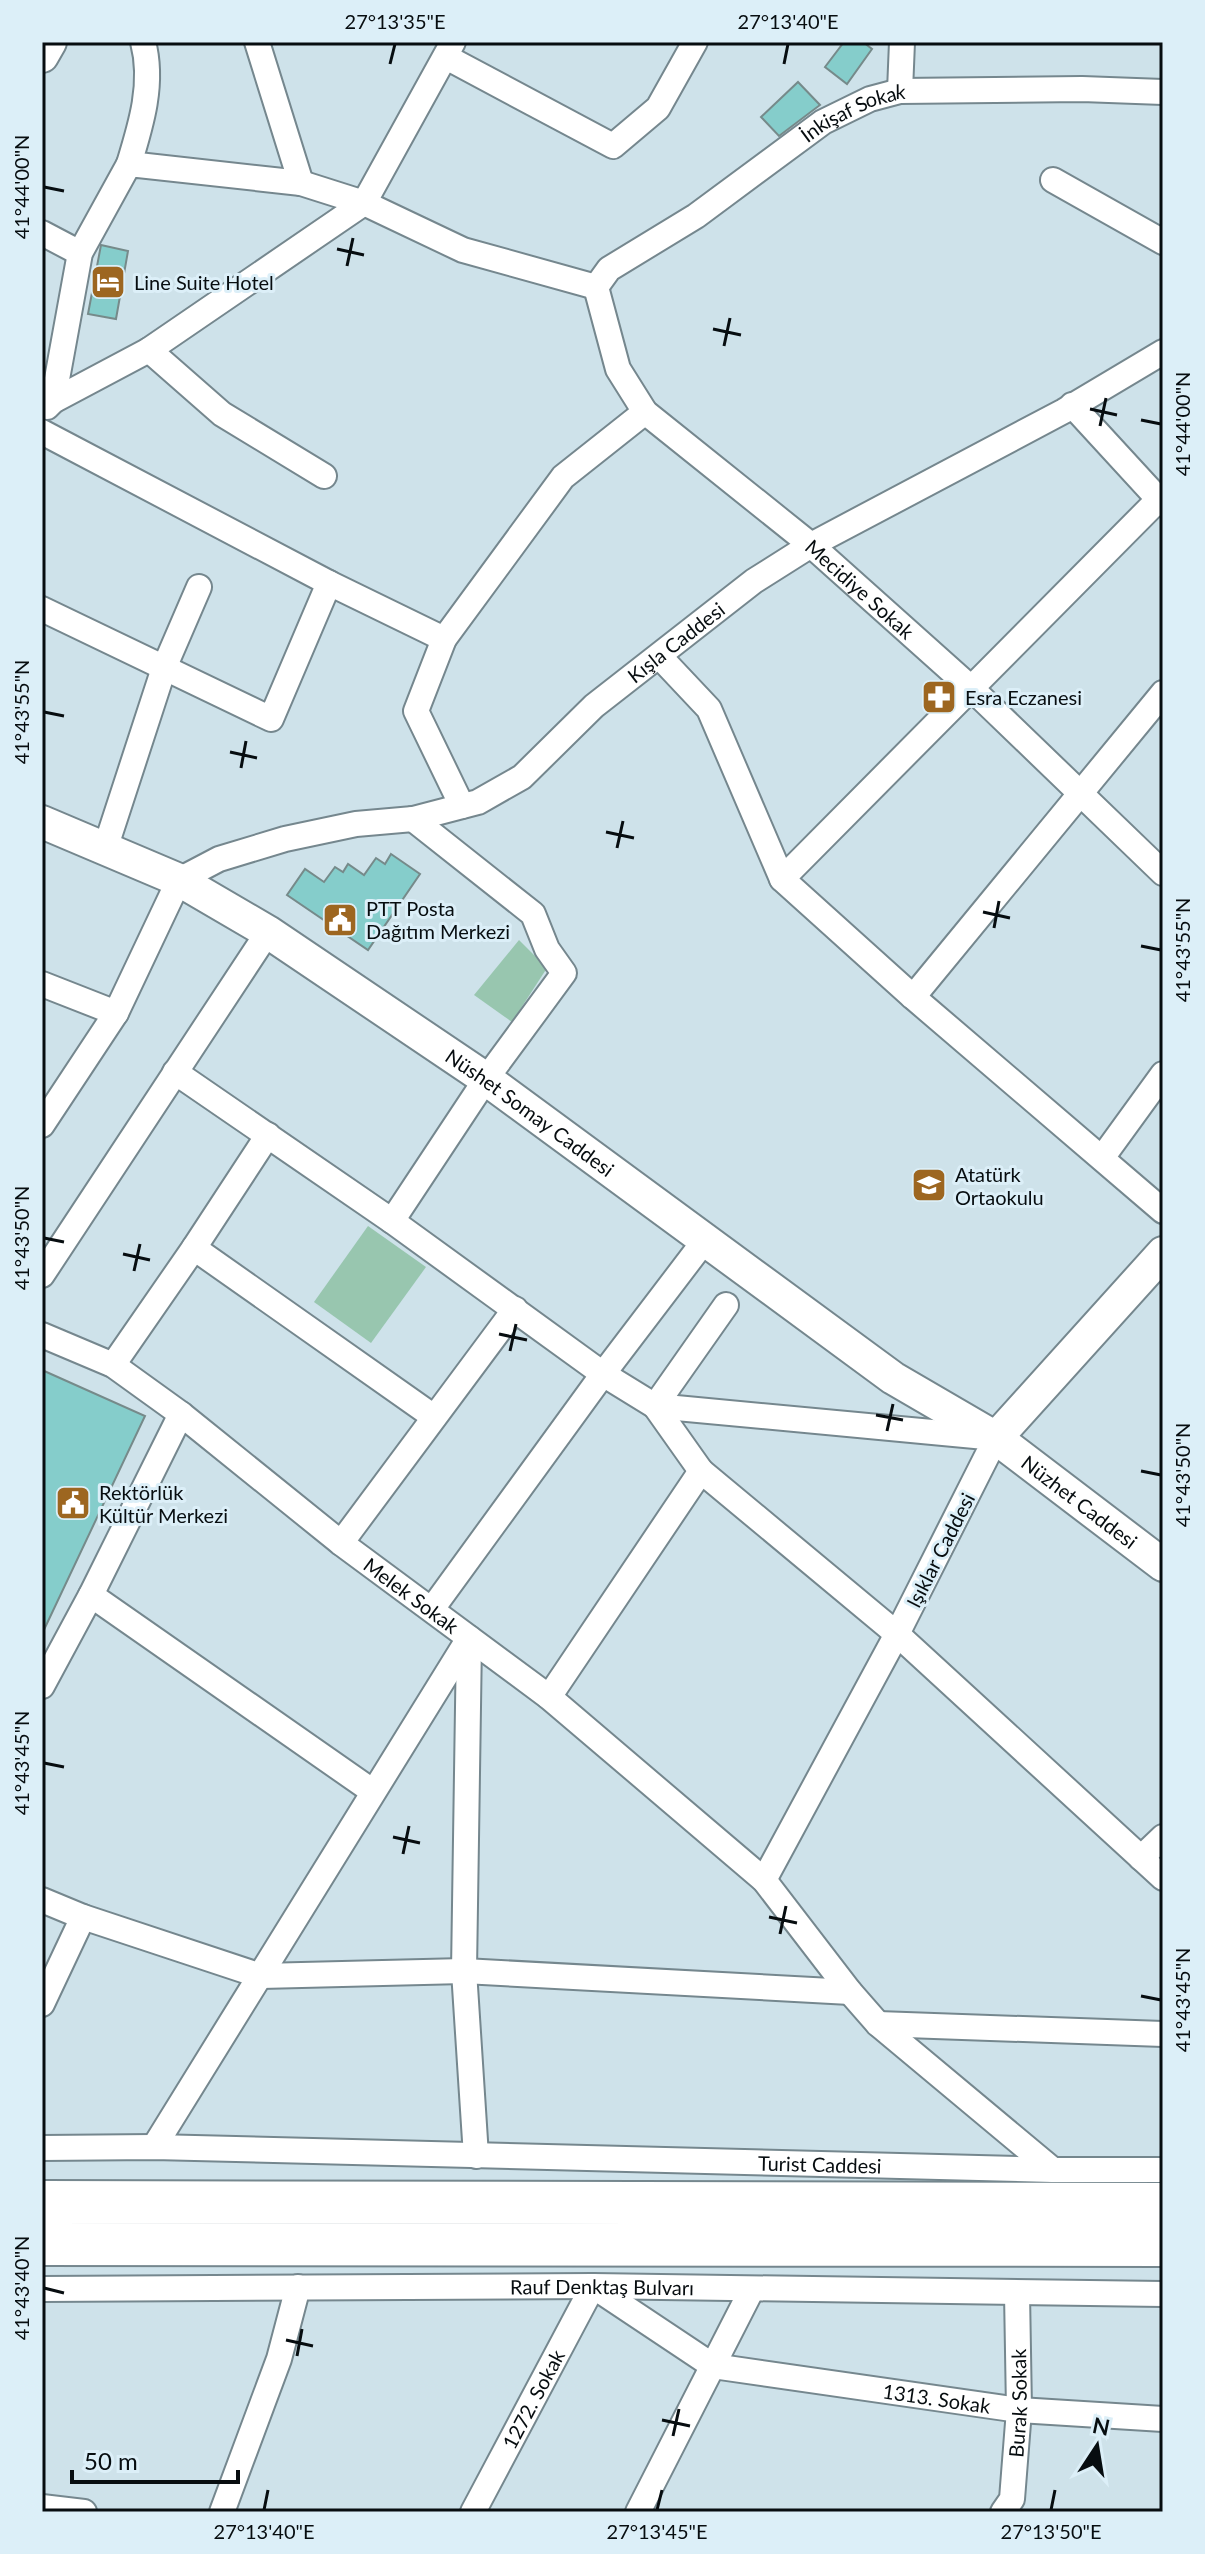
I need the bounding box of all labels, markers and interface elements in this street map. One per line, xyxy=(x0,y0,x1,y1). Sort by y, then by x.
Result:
text: 27°13'35"E xyxy=(345,9,445,33)
text: 27°13'40"E xyxy=(738,9,838,33)
street label: İnkişaf Sokak xyxy=(796,79,907,147)
text: 41°44'00"N xyxy=(9,135,33,239)
hotel icon: Line Suite Hotel xyxy=(89,263,127,301)
place label: Line Suite Hotel xyxy=(134,270,274,294)
text: 41°44'00"N xyxy=(1170,372,1194,476)
street label: Mecidiye Sokak xyxy=(801,534,920,644)
street label: Kışla Caddesi xyxy=(623,597,729,687)
text: 41°43'55"N xyxy=(9,660,33,764)
pharmacy icon: Esra Eczanesi xyxy=(920,678,958,716)
place label: Esra Eczanesi xyxy=(965,685,1082,709)
place label: PTT Posta Dağıtım Merkezi xyxy=(366,896,510,943)
text: 41°43'55"N xyxy=(1170,898,1194,1002)
public building icon: PTT Posta Dağıtım Merkezi xyxy=(321,901,359,939)
street label: Nüshet Somay Caddesi xyxy=(441,1043,619,1181)
place label: Atatürk Ortaokulu xyxy=(955,1162,1044,1209)
school or university icon: Atatürk Ortaokulu xyxy=(910,1166,948,1204)
text: 41°43'50"N xyxy=(9,1186,33,1290)
text: 41°43'50"N xyxy=(1170,1423,1194,1527)
street label: Nüzhet Caddesi xyxy=(1017,1450,1142,1553)
place label: Rektörlük Kültür Merkezi xyxy=(99,1480,228,1527)
public building icon: Rektörlük Kültür Merkezi xyxy=(54,1484,92,1522)
street label: Işıklar Caddesi xyxy=(901,1489,979,1611)
street label: Melek Sokak xyxy=(359,1552,464,1639)
text: 41°43'45"N xyxy=(9,1711,33,1815)
text: 41°43'45"N xyxy=(1170,1948,1194,2052)
street label: Turist Caddesi xyxy=(758,2150,882,2178)
text: 41°43'40"N xyxy=(9,2236,33,2340)
street label: Rauf Denktaş Bulvarı xyxy=(510,2274,694,2299)
street label: 1272. Sokak xyxy=(497,2345,570,2453)
street label: Burak Sokak xyxy=(1003,2348,1031,2458)
street label: 1313. Sokak xyxy=(881,2379,993,2418)
north arrow xyxy=(1057,2406,1137,2486)
text: N xyxy=(1090,2411,1112,2441)
scale bar xyxy=(72,2434,238,2484)
text: 50 m xyxy=(84,2446,138,2475)
text: 27°13'40"E xyxy=(214,2519,314,2543)
text: 27°13'45"E xyxy=(607,2519,707,2543)
text: 27°13'50"E xyxy=(1001,2519,1101,2543)

